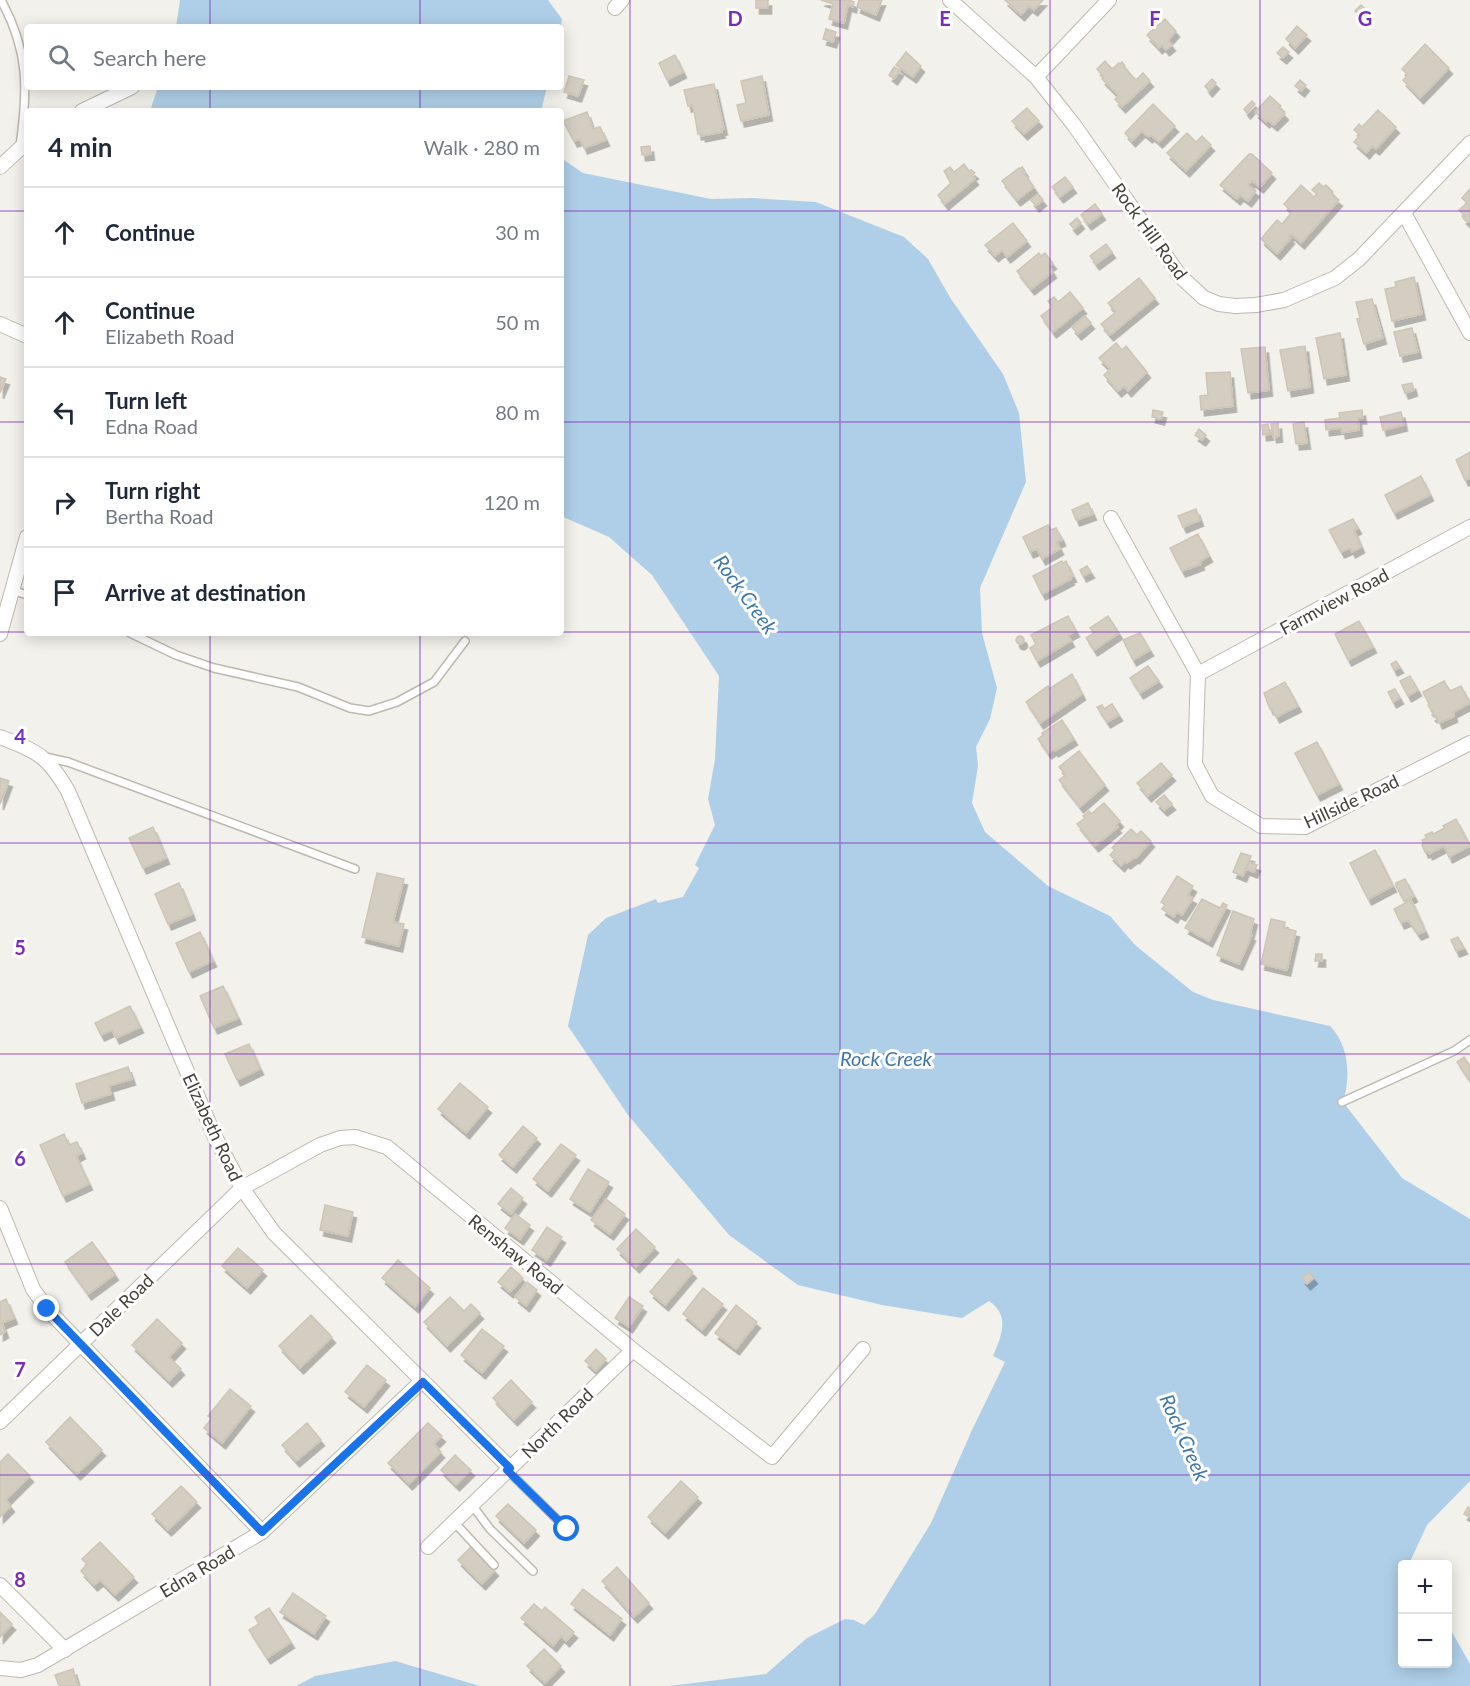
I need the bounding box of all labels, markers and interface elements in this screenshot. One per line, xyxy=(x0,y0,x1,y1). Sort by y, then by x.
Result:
text: D xyxy=(727,6,743,30)
text: E xyxy=(939,6,951,30)
text: F xyxy=(1149,6,1161,30)
text: G xyxy=(1358,6,1372,30)
search box xyxy=(24,24,564,90)
icon: search xyxy=(45,41,78,74)
text: Search here xyxy=(93,44,206,71)
text: 4 min xyxy=(48,131,112,163)
text: Walk · 280 m xyxy=(424,135,540,159)
street label: Rock Hill Road xyxy=(1108,178,1192,284)
icon: ahead xyxy=(48,216,81,249)
text: Continue xyxy=(105,219,195,246)
text: 30 m xyxy=(495,220,540,244)
text: Continue xyxy=(105,297,195,324)
icon: ahead xyxy=(48,306,81,339)
text: 50 m xyxy=(495,310,540,334)
text: Elizabeth Road xyxy=(105,324,234,348)
text: Turn left xyxy=(105,387,187,414)
icon: left xyxy=(48,396,81,429)
text: 80 m xyxy=(495,400,540,424)
text: Edna Road xyxy=(105,414,198,438)
text: Turn right xyxy=(105,477,200,504)
icon: right xyxy=(48,486,81,519)
text: 120 m xyxy=(484,490,540,514)
text: Bertha Road xyxy=(105,504,213,528)
water label: Rock Creek xyxy=(709,550,783,639)
street label: Farmview Road xyxy=(1276,563,1392,639)
icon: arrive xyxy=(48,576,81,609)
text: Arrive at destination xyxy=(105,579,306,606)
text: 4 xyxy=(14,724,26,748)
street label: Hillside Road xyxy=(1300,769,1402,833)
text: 5 xyxy=(14,935,26,959)
water label: Rock Creek xyxy=(840,1046,933,1070)
street label: Elizabeth Road xyxy=(178,1070,248,1184)
text: 6 xyxy=(14,1146,26,1170)
street label: Renshaw Road xyxy=(464,1209,568,1299)
street label: Dale Road xyxy=(84,1269,158,1341)
route end xyxy=(33,1295,59,1321)
text: 7 xyxy=(14,1357,26,1381)
street label: North Road xyxy=(517,1383,597,1463)
water label: Rock Creek xyxy=(1155,1390,1215,1484)
route start xyxy=(553,1515,579,1541)
street label: Edna Road xyxy=(155,1540,239,1602)
map controls xyxy=(1398,1560,1452,1668)
button: + xyxy=(1398,1560,1452,1614)
text: 8 xyxy=(14,1567,26,1591)
button: − xyxy=(1398,1614,1452,1668)

